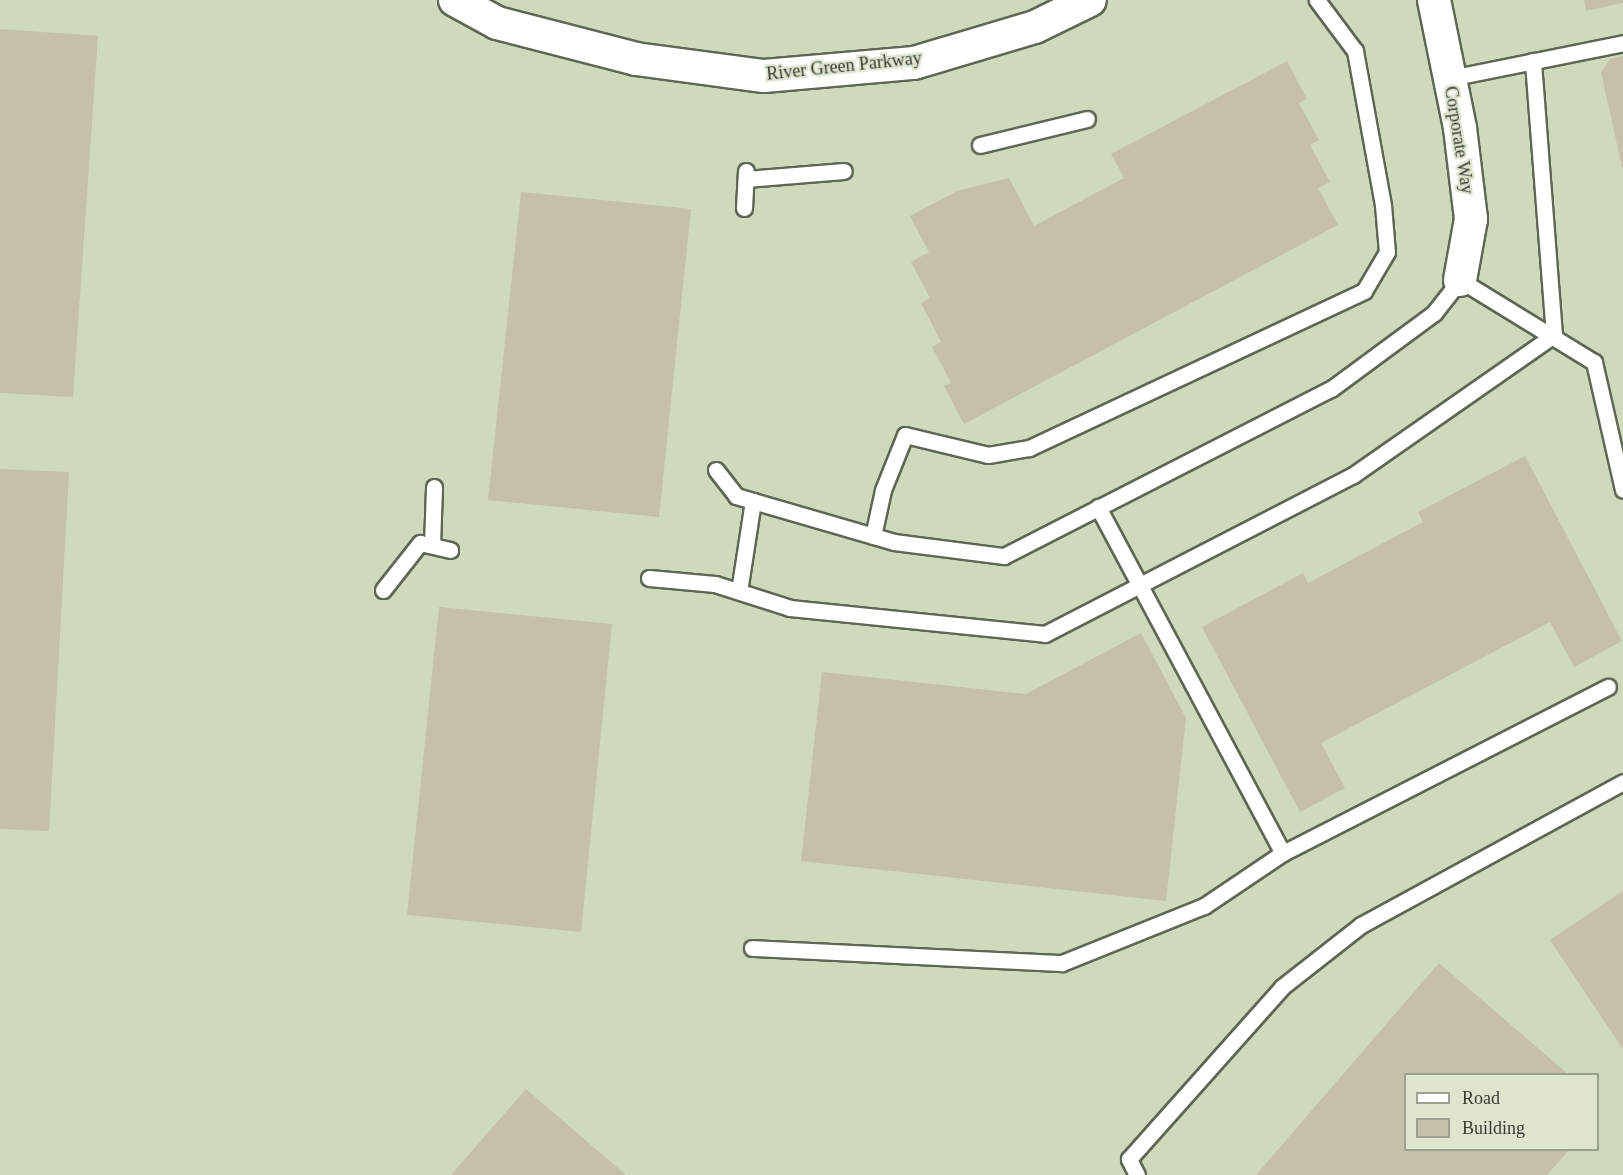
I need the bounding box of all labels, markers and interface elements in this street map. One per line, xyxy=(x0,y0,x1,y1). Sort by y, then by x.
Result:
street label: River Green Parkway xyxy=(765,47,923,85)
street label: Corporate Way xyxy=(1440,84,1478,196)
legend xyxy=(1404,1073,1599,1151)
text: Road xyxy=(1462,1088,1500,1108)
text: Building xyxy=(1462,1118,1525,1138)

